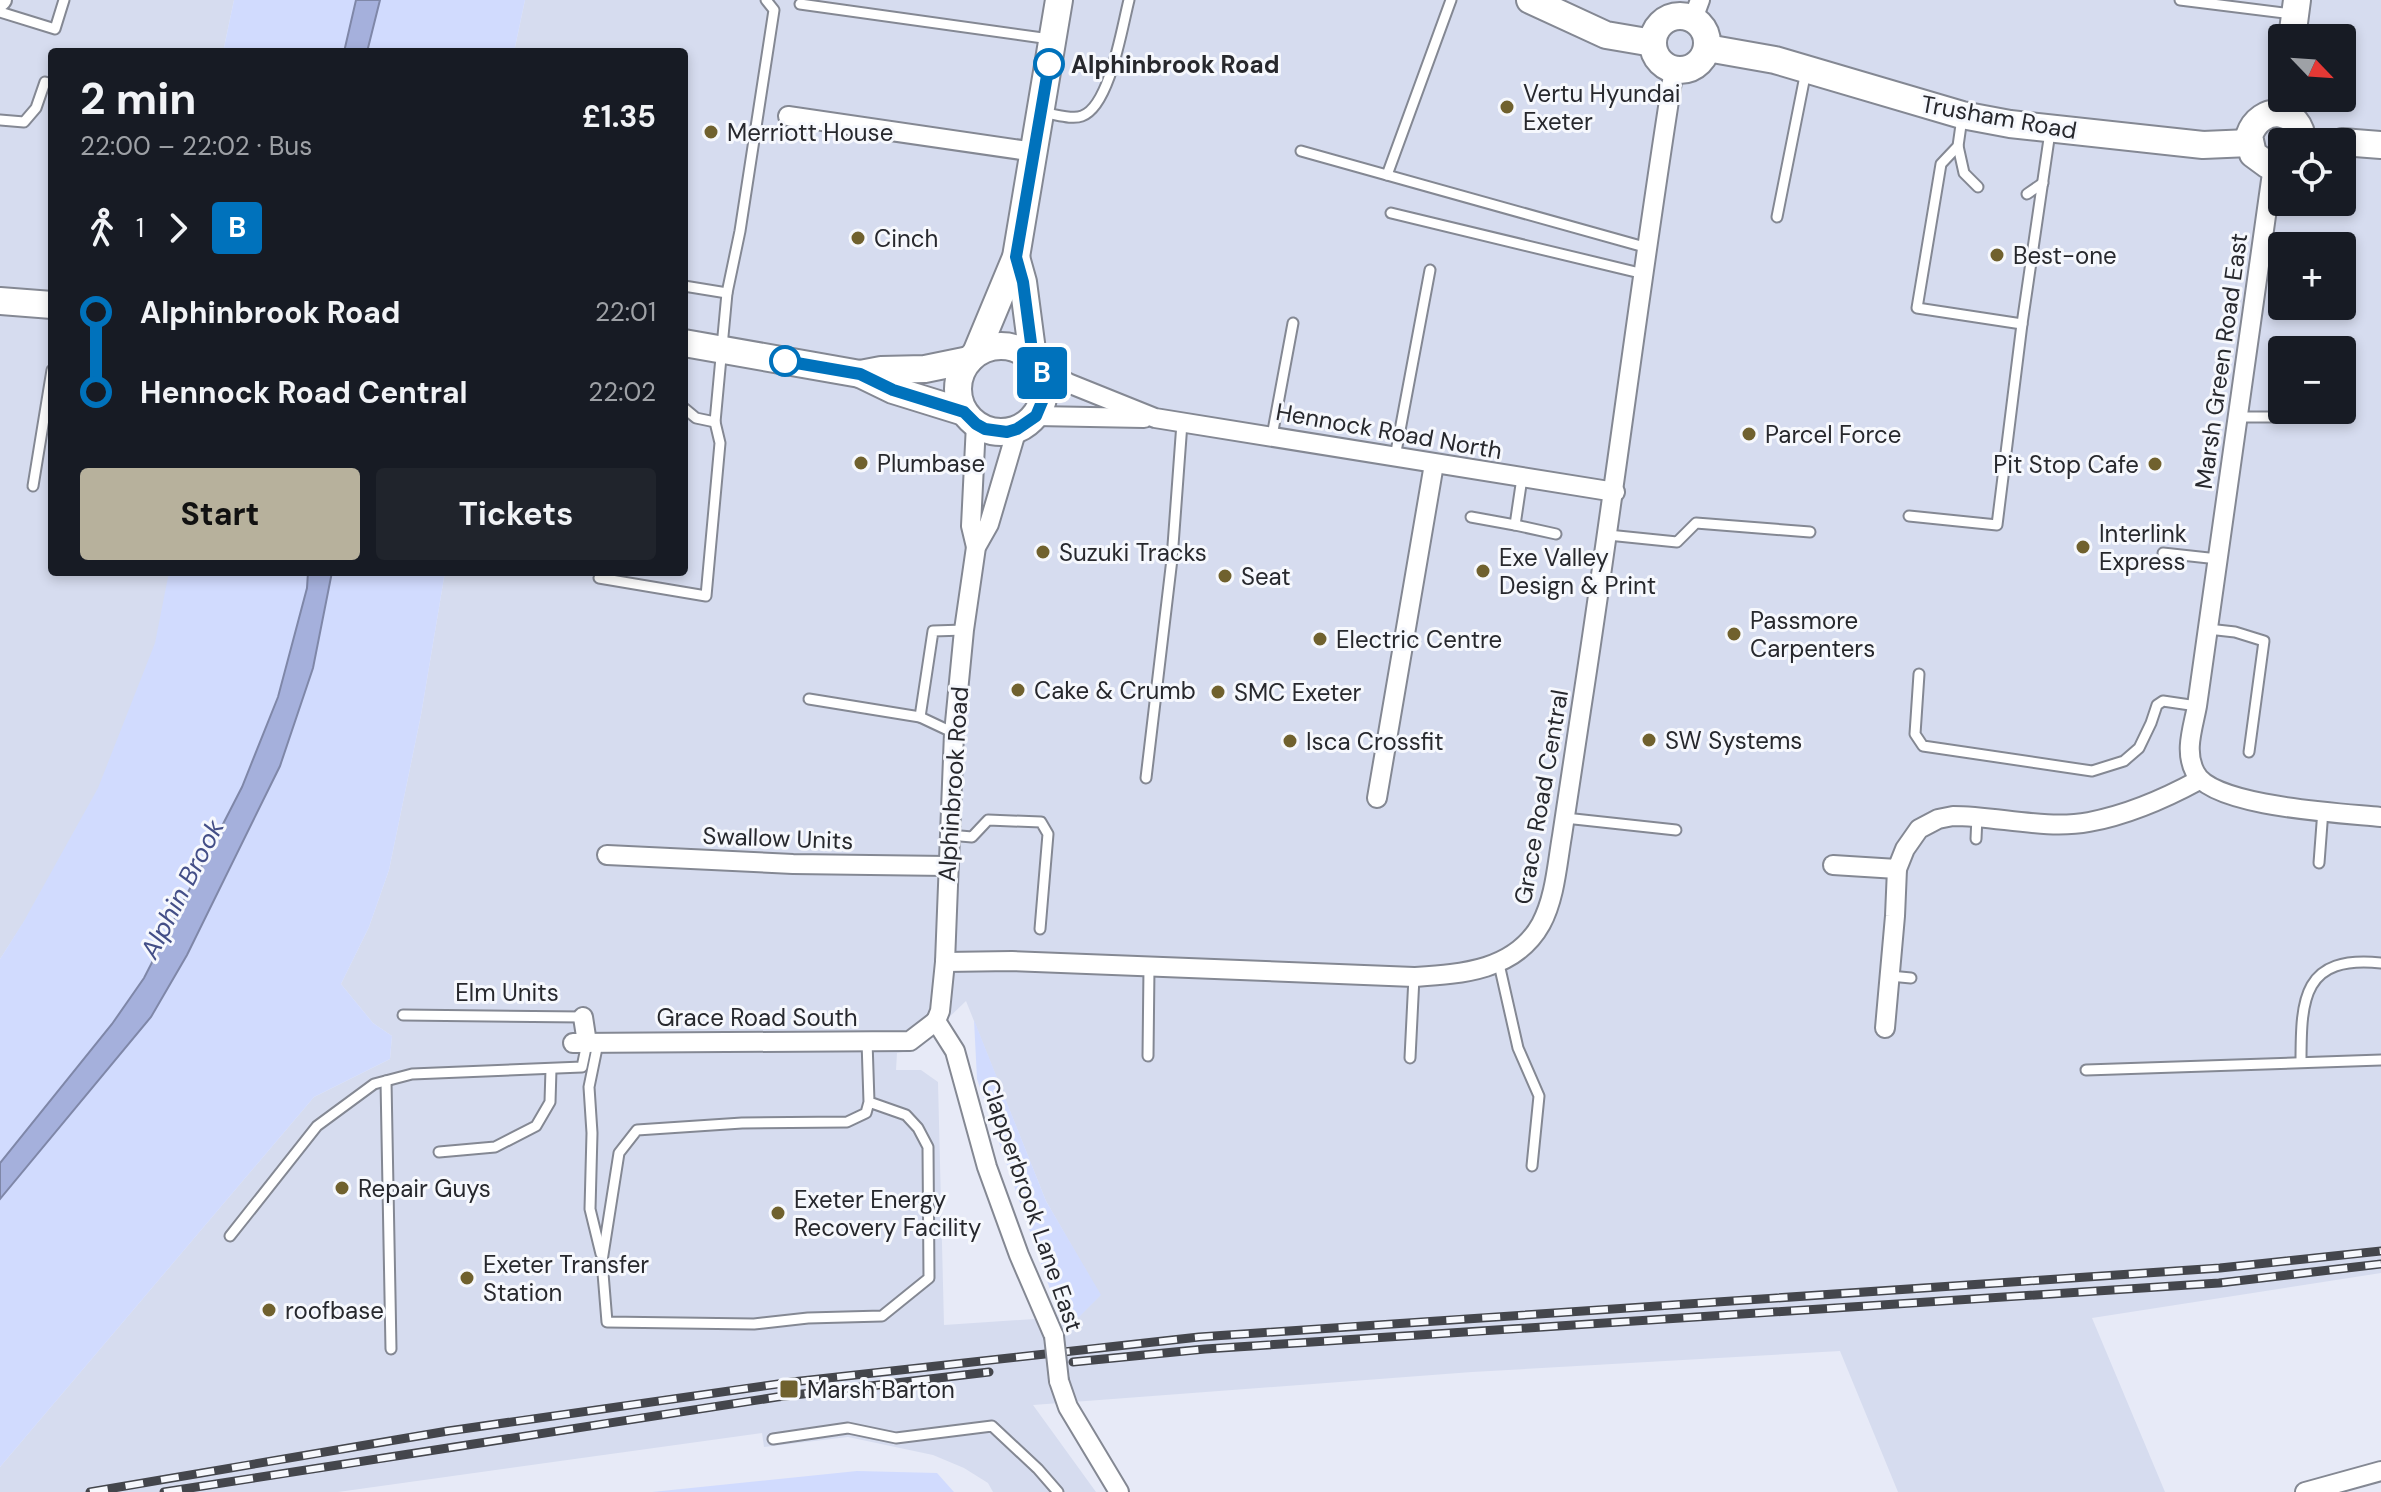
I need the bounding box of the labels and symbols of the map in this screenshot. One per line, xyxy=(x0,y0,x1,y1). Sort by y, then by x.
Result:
north arrow xyxy=(2268,24,2356,112)
marker: Alphinbrook Road xyxy=(1034,49,1064,79)
place label: Alphinbrook Road xyxy=(1071,49,1279,80)
place label: Vertu Hyundai Exeter xyxy=(1523,78,1681,137)
street label: Trusham Road xyxy=(1919,88,2079,146)
marker: Vertu Hyundai Exeter xyxy=(1498,98,1516,116)
place label: Merriott House xyxy=(727,117,893,148)
marker: Merriott House xyxy=(702,123,720,141)
place label: Cinch xyxy=(874,223,938,254)
marker: Cinch xyxy=(849,229,867,247)
street label: Marsh Green Road East xyxy=(2188,231,2254,491)
place label: Best-one xyxy=(2013,240,2117,271)
marker: Best-one xyxy=(1988,246,2006,264)
unlabelled marker xyxy=(770,346,800,376)
line badge: B xyxy=(1016,347,1068,399)
street label: Hennock Road North xyxy=(1273,396,1505,466)
place label: Parcel Force xyxy=(1765,419,1901,450)
marker: Parcel Force xyxy=(1740,425,1758,443)
place label: Plumbase xyxy=(877,448,985,479)
place label: Pit Stop Cafe xyxy=(1993,449,2139,480)
marker: Plumbase xyxy=(852,454,870,472)
marker: Pit Stop Cafe xyxy=(2146,455,2164,473)
place label: Interlink Express xyxy=(2099,518,2187,577)
place label: Suzuki Tracks xyxy=(1059,537,1207,568)
marker: Interlink Express xyxy=(2074,538,2092,556)
place label: Exe Valley Design & Print xyxy=(1499,542,1656,601)
marker: Suzuki Tracks xyxy=(1034,543,1052,561)
place label: Seat xyxy=(1241,561,1291,592)
marker: Exe Valley Design & Print xyxy=(1474,562,1492,580)
marker: Seat xyxy=(1216,567,1234,585)
place label: Passmore Carpenters xyxy=(1750,605,1875,664)
place label: Electric Centre xyxy=(1336,624,1502,655)
marker: Passmore Carpenters xyxy=(1725,625,1743,643)
marker: Electric Centre xyxy=(1311,630,1329,648)
place label: Cake & Crumb xyxy=(1034,675,1196,706)
place label: SMC Exeter xyxy=(1234,677,1362,708)
marker: Cake & Crumb xyxy=(1009,681,1027,699)
marker: SMC Exeter xyxy=(1209,683,1227,701)
street label: Alphinbrook Road xyxy=(931,685,975,883)
street label: Grace Road Central xyxy=(1507,687,1575,907)
place label: SW Systems xyxy=(1665,725,1802,756)
place label: Isca Crossfit xyxy=(1306,726,1444,757)
marker: SW Systems xyxy=(1640,731,1658,749)
marker: Isca Crossfit xyxy=(1281,732,1299,750)
water label: Alphin Brook xyxy=(132,813,232,965)
street label: Swallow Units xyxy=(702,820,854,856)
street label: Elm Units xyxy=(455,977,559,1008)
street label: Grace Road South xyxy=(656,1002,858,1033)
street label: Clapperbrook Lane East xyxy=(974,1074,1090,1336)
place label: Repair Guys xyxy=(358,1173,491,1204)
marker: Repair Guys xyxy=(333,1179,351,1197)
place label: Exeter Energy Recovery Facility xyxy=(794,1184,981,1243)
marker: Exeter Energy Recovery Facility xyxy=(769,1204,787,1222)
place label: Exeter Transfer Station xyxy=(483,1249,649,1308)
marker: Exeter Transfer Station xyxy=(458,1269,476,1287)
place label: roofbase xyxy=(285,1295,384,1326)
marker: roofbase xyxy=(260,1301,278,1319)
place label: Marsh Barton xyxy=(807,1374,955,1405)
marker: Marsh Barton xyxy=(778,1378,800,1400)

